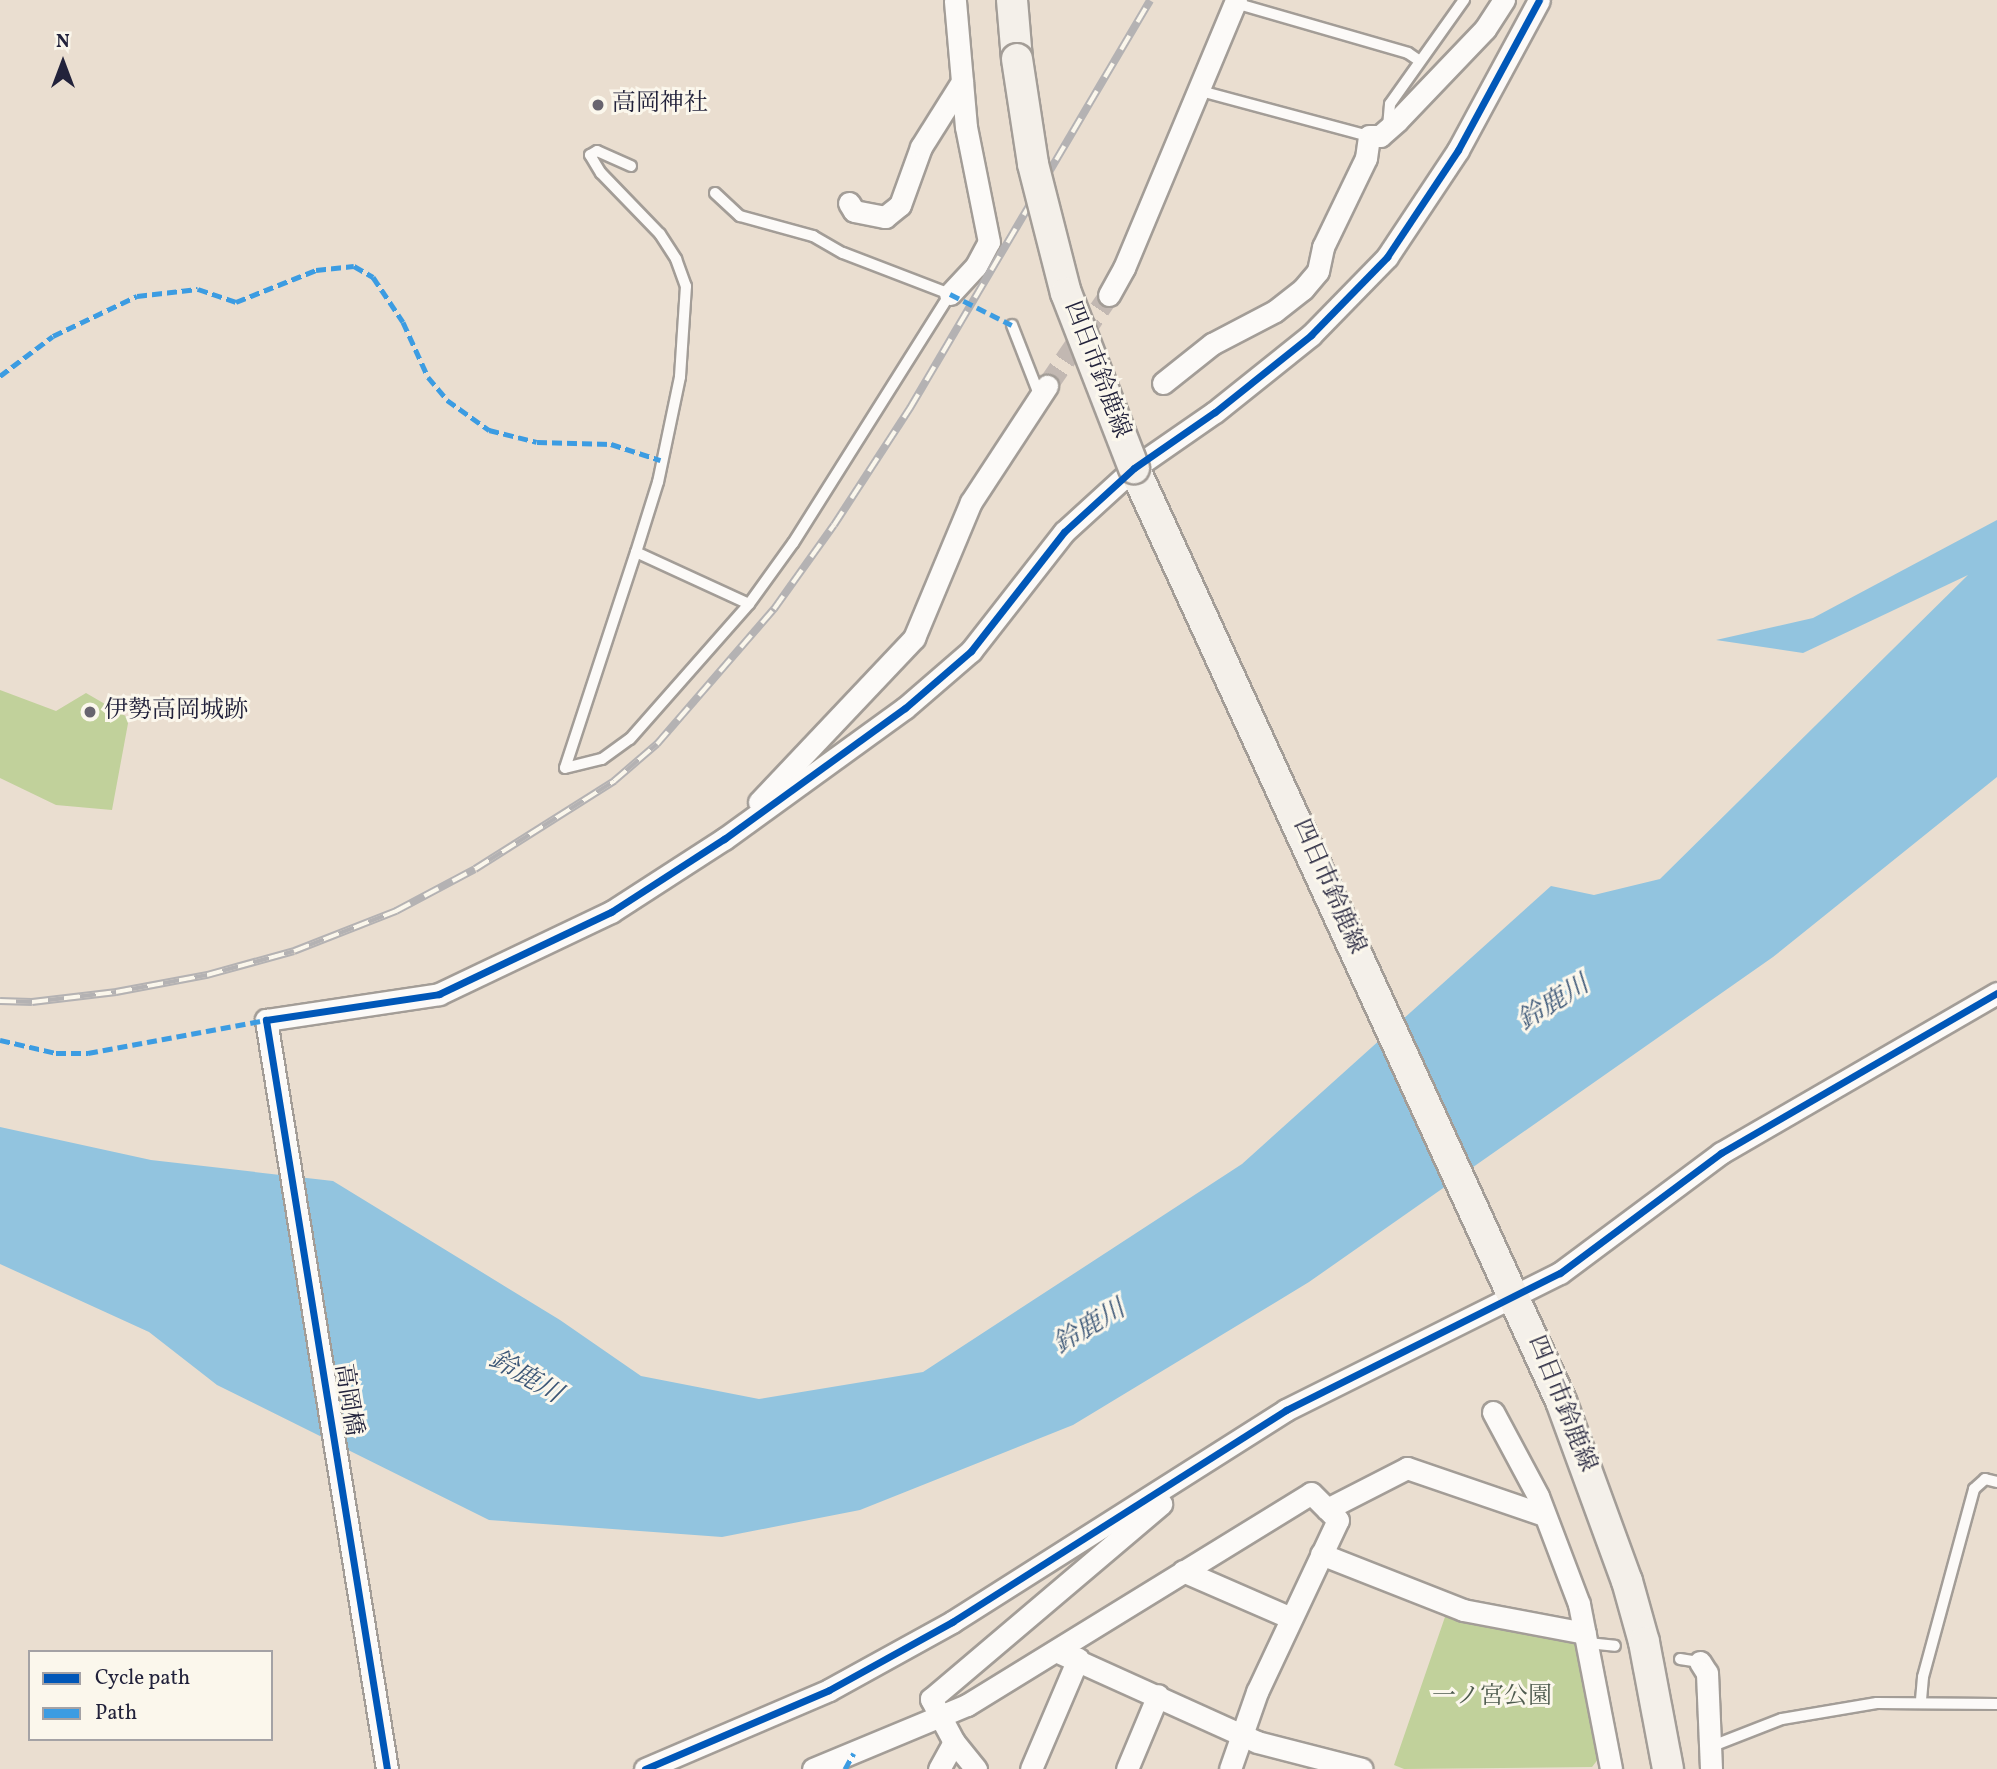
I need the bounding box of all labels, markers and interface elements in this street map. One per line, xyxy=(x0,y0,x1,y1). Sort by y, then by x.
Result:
north arrow xyxy=(28,28,98,98)
text: N xyxy=(56,29,70,55)
place label: 高岡神社 xyxy=(612,91,708,119)
marker: 高岡神社 xyxy=(590,97,606,113)
street label: 四日市鈴鹿線 xyxy=(1057,298,1135,442)
place label: 伊勢高岡城跡 xyxy=(104,698,248,726)
marker: 伊勢高岡城跡 xyxy=(82,704,98,720)
street label: 四日市鈴鹿線 xyxy=(1286,815,1370,959)
water label: 鈴鹿川 xyxy=(1513,970,1595,1038)
water label: 鈴鹿川 xyxy=(1049,1295,1131,1361)
street label: 四日市鈴鹿線 xyxy=(1521,1332,1601,1476)
water label: 鈴鹿川 xyxy=(483,1345,567,1411)
street label: 高岡橋 xyxy=(327,1362,367,1438)
legend xyxy=(28,1650,273,1741)
text: Cycle path xyxy=(95,1664,190,1693)
park label: 一ノ宮公園 xyxy=(1432,1684,1552,1712)
text: Path xyxy=(95,1699,137,1728)

